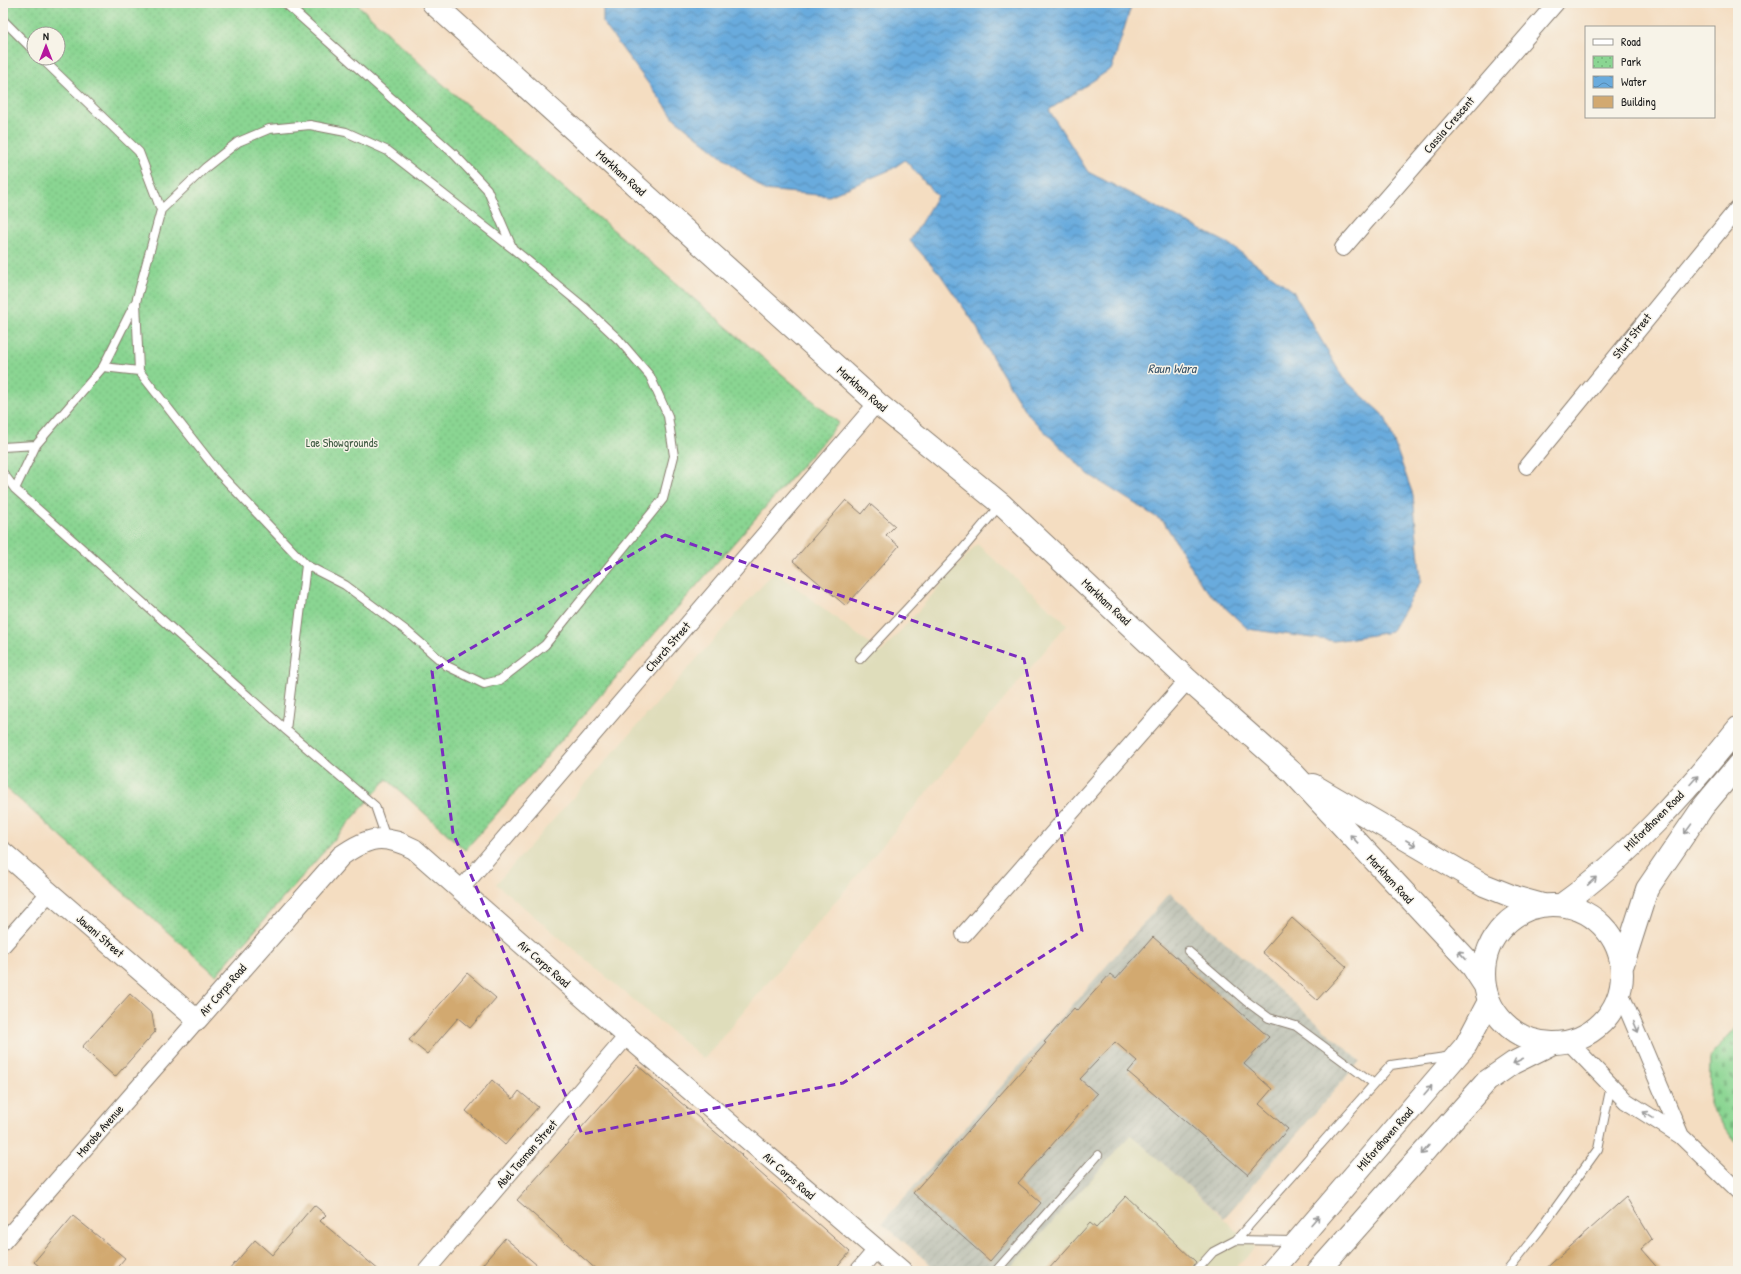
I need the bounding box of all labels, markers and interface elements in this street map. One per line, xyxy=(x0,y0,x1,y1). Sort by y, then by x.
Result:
north arrow xyxy=(26,26,66,66)
legend xyxy=(1585,26,1715,118)
text: N xyxy=(43,29,49,43)
text: Road xyxy=(1621,33,1641,50)
text: Park xyxy=(1621,53,1641,70)
text: Water xyxy=(1621,73,1647,90)
street label: Cassia Crescent xyxy=(1419,92,1479,157)
text: Building xyxy=(1621,93,1656,110)
street label: Markham Road xyxy=(593,146,650,200)
street label: Sturt Street xyxy=(1608,309,1656,362)
water label: Raun Wara xyxy=(1148,359,1198,377)
street label: Markham Road xyxy=(833,362,891,416)
park label: Lae Showgrounds xyxy=(306,434,378,451)
street label: Markham Road xyxy=(1078,574,1135,629)
street label: Church Street xyxy=(641,617,695,675)
one-way arrow xyxy=(1689,775,1698,785)
street label: Milfordhaven Road xyxy=(1620,787,1688,854)
one-way arrow xyxy=(1684,823,1692,834)
one-way arrow xyxy=(1350,835,1359,845)
one-way arrow xyxy=(1405,839,1416,847)
street label: Markham Road xyxy=(1363,850,1418,907)
one-way arrow xyxy=(1587,877,1597,886)
street label: Jawani Street xyxy=(73,910,129,962)
street label: Air Corps Road xyxy=(515,936,574,991)
one-way arrow xyxy=(1457,950,1467,960)
street label: Air Corps Road xyxy=(195,960,250,1019)
one-way arrow xyxy=(1633,1021,1640,1033)
one-way arrow xyxy=(1512,1057,1524,1065)
one-way arrow xyxy=(1423,1084,1432,1095)
street label: Morobe Avenue xyxy=(72,1101,127,1161)
street label: Milfordhaven Road xyxy=(1352,1103,1417,1174)
one-way arrow xyxy=(1643,1111,1654,1119)
street label: Abel Tasman Street xyxy=(492,1115,562,1191)
one-way arrow xyxy=(1420,1145,1430,1155)
street label: Air Corps Road xyxy=(760,1148,819,1203)
one-way arrow xyxy=(1311,1215,1320,1225)

